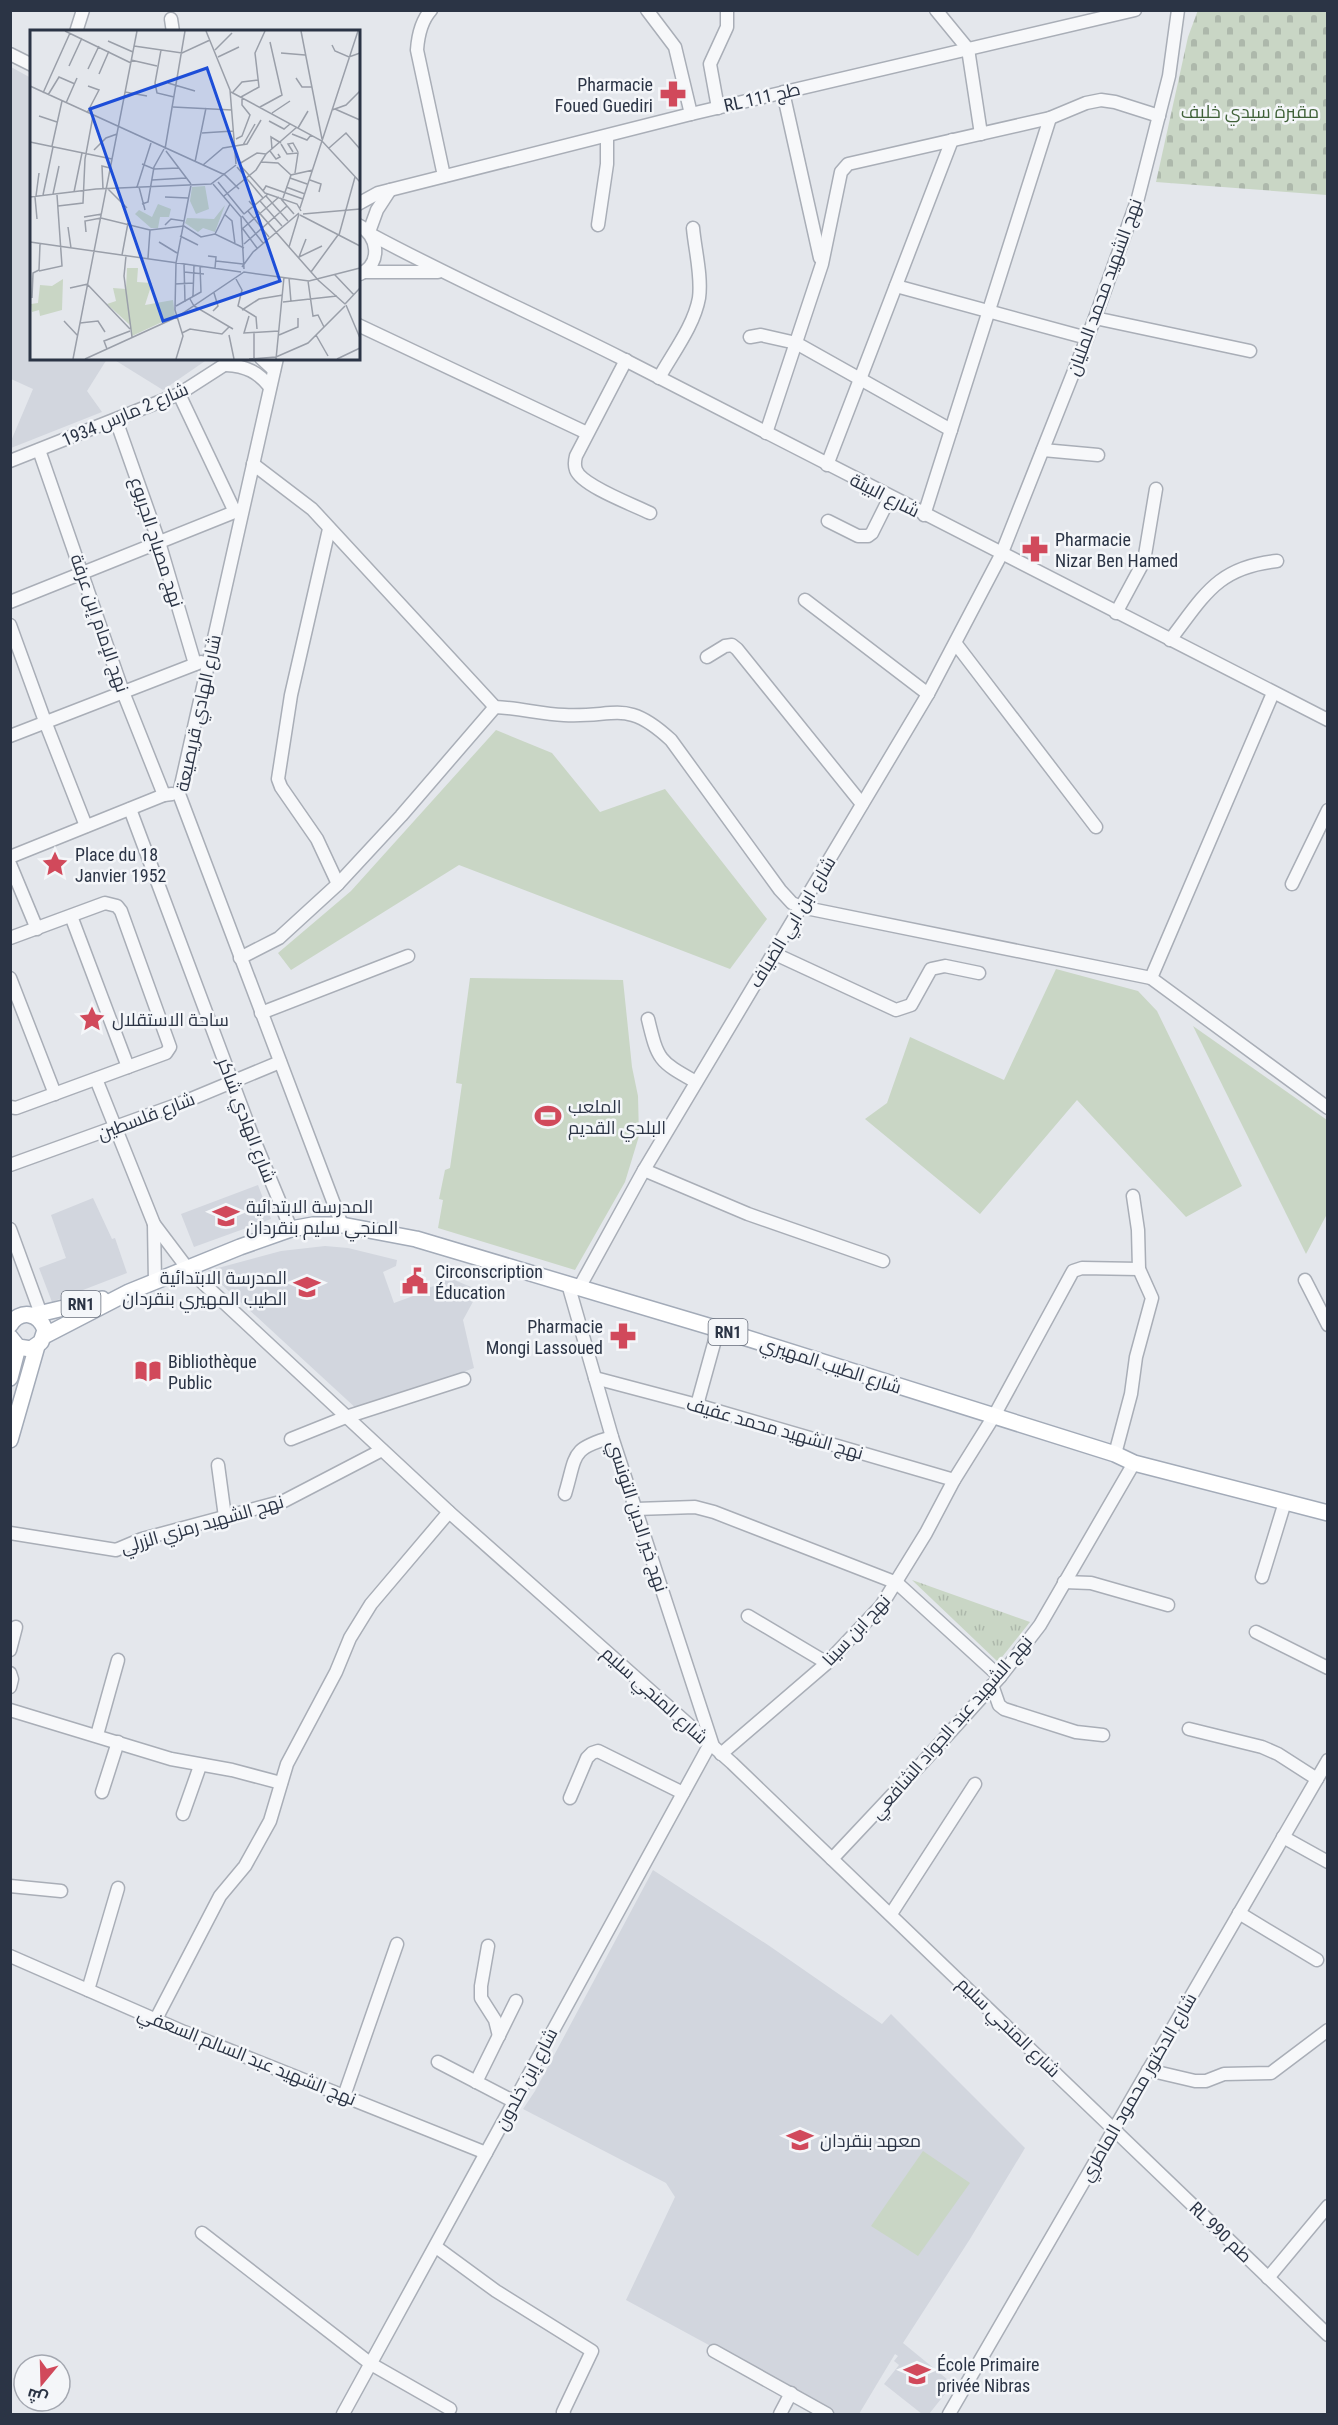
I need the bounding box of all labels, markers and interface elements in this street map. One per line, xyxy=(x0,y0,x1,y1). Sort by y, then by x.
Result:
inset map xyxy=(30,30,360,360)
place label: Pharmacie Foued Guediri xyxy=(555,74,653,116)
street label: RL طج 111 xyxy=(722,78,803,118)
pharmacy icon: Pharmacie Foued Guediri xyxy=(658,79,688,109)
park label: مقبرة سيدي خليف xyxy=(1181,101,1319,126)
street label: نهج الشهيد محمد المليان xyxy=(1062,196,1148,379)
street label: شارع 2 مارس 1934 xyxy=(59,378,192,452)
street label: شارع البيئة xyxy=(846,469,923,523)
street label: نهج مصباح الجربوع xyxy=(124,474,188,610)
place label: Pharmacie Nizar Ben Hamed xyxy=(1055,529,1178,571)
pharmacy icon: Pharmacie Nizar Ben Hamed xyxy=(1020,534,1050,564)
street label: نهج الإمام إبن عرفة xyxy=(65,551,133,695)
street label: شارع الهادي قريصيعة xyxy=(171,633,229,794)
place label: Place du 18 Janvier 1952 xyxy=(75,844,167,886)
place icon: Place du 18 Janvier 1952 xyxy=(40,849,70,879)
street label: شارع ابن ابي الضياف xyxy=(745,853,843,993)
place icon: ساحة الاستقلال xyxy=(77,1004,107,1034)
place label: ساحة الاستقلال xyxy=(112,1009,229,1031)
street label: شارع الهادي شاكر xyxy=(209,1054,280,1187)
street label: شارع فلسطين xyxy=(94,1088,198,1146)
place label: الملعب البلدي القديم xyxy=(568,1096,666,1142)
sports icon: الملعب البلدي القديم xyxy=(533,1101,563,1131)
place label: المدرسة الابتدائية المنجي سليم بنقردان xyxy=(246,1196,398,1242)
school or university icon: المدرسة الابتدائية المنجي سليم بنقردان xyxy=(211,1201,241,1231)
place label: Circonscription Éducation xyxy=(435,1261,543,1303)
public building icon: Circonscription Éducation xyxy=(400,1266,430,1296)
place label: المدرسة الابتدائية الطيب المهيري بنقردان xyxy=(122,1267,287,1313)
school or university icon: المدرسة الابتدائية الطيب المهيري بنقردان xyxy=(292,1272,322,1302)
road number: RN1 xyxy=(62,1291,100,1317)
place label: Pharmacie Mongi Lassoued xyxy=(486,1316,603,1358)
road number: RN1 xyxy=(708,1319,748,1345)
pharmacy icon: Pharmacie Mongi Lassoued xyxy=(608,1321,638,1351)
street label: شارع الطيب المهيري xyxy=(757,1332,904,1402)
place label: Bibliothèque Public xyxy=(168,1351,257,1393)
library icon: Bibliothèque Public xyxy=(133,1356,163,1386)
street label: نهج الشهيد محمد عفيف xyxy=(684,1393,866,1465)
street label: نهج خير الدين التونسي xyxy=(601,1438,672,1595)
street label: نهج الشهيد رمزي الزرلي xyxy=(118,1491,287,1561)
street label: نهج ابن سينا xyxy=(818,1590,896,1671)
street label: نهج الشهيد عبد الجواد الشافعي xyxy=(866,1631,1039,1825)
street label: شارع المنجي سليم xyxy=(595,1642,712,1751)
street label: شارع المنجي سليم xyxy=(950,1973,1065,2084)
street label: شارع الدكتور محمود الماطري xyxy=(1075,1989,1204,2187)
street label: نهج الشهيد عبد السالم السعفي xyxy=(133,2002,359,2113)
street label: شارع إبن خلدون xyxy=(490,2024,563,2134)
school or university icon: معهد بنقردان xyxy=(785,2125,815,2155)
place label: معهد بنقردان xyxy=(820,2130,921,2152)
street label: RL طم 990 xyxy=(1184,2197,1256,2268)
north arrow xyxy=(12,2353,72,2413)
place label: École Primaire privée Nibras xyxy=(937,2354,1039,2396)
school or university icon: École Primaire privée Nibras xyxy=(902,2359,932,2389)
text: ش xyxy=(24,2384,50,2409)

